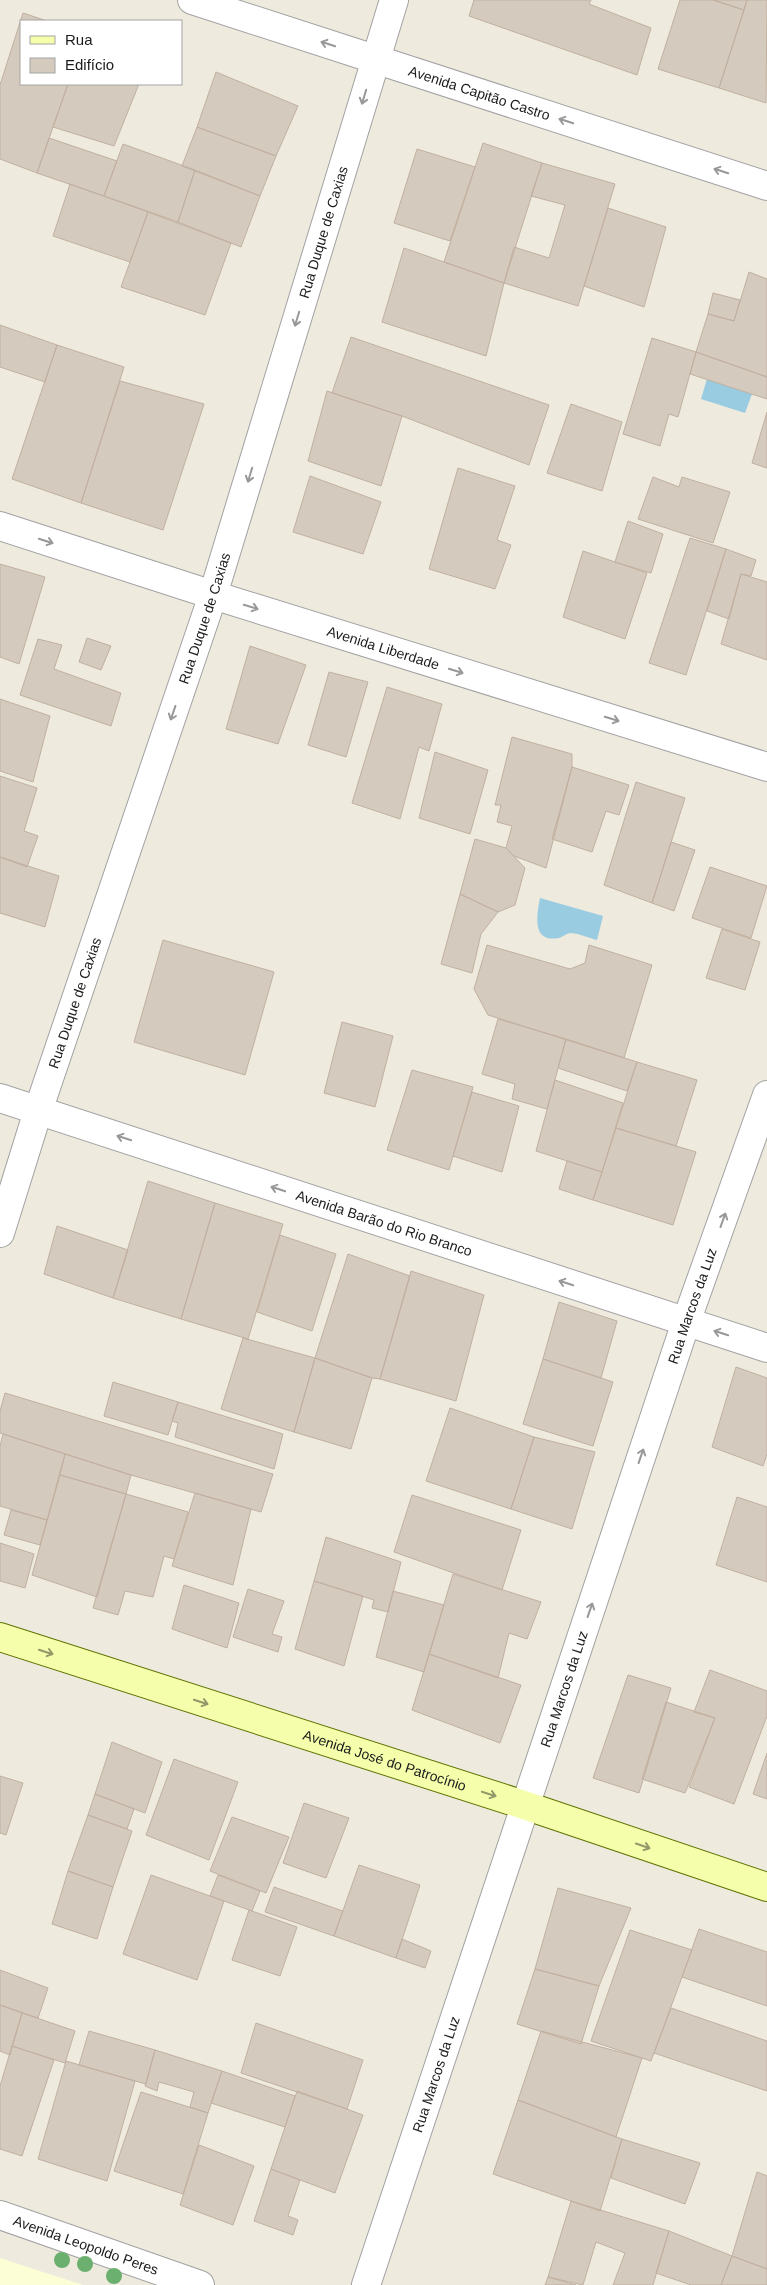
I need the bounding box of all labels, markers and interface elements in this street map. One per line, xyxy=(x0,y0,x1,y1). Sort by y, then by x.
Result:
legend xyxy=(20,20,182,85)
text: Rua xyxy=(65,31,93,48)
one-way arrow xyxy=(321,39,336,48)
text: Edifício xyxy=(65,56,114,73)
street label: Avenida Capitão Castro xyxy=(407,63,552,123)
one-way arrow xyxy=(359,88,369,104)
one-way arrow xyxy=(559,116,574,125)
street label: Rua Duque de Caxias xyxy=(296,164,351,300)
one-way arrow xyxy=(713,166,729,175)
one-way arrow xyxy=(291,311,301,327)
one-way arrow xyxy=(244,466,254,482)
one-way arrow xyxy=(38,537,54,547)
street label: Rua Duque de Caxias xyxy=(175,551,233,686)
one-way arrow xyxy=(243,603,259,613)
street label: Avenida Liberdade xyxy=(325,623,441,673)
one-way arrow xyxy=(448,666,464,676)
one-way arrow xyxy=(168,704,178,720)
one-way arrow xyxy=(603,715,619,724)
street label: Rua Duque de Caxias xyxy=(45,935,104,1070)
one-way arrow xyxy=(116,1133,132,1143)
one-way arrow xyxy=(271,1184,287,1193)
street label: Avenida Barão do Rio Branco xyxy=(294,1187,474,1259)
one-way arrow xyxy=(719,1212,728,1228)
street label: Rua Marcos da Luz xyxy=(665,1246,720,1366)
one-way arrow xyxy=(558,1277,574,1287)
one-way arrow xyxy=(713,1328,729,1337)
one-way arrow xyxy=(637,1448,647,1464)
one-way arrow xyxy=(585,1602,595,1618)
street label: Rua Marcos da Luz xyxy=(537,1629,591,1749)
one-way arrow xyxy=(38,1648,54,1657)
one-way arrow xyxy=(193,1697,209,1707)
street label: Avenida José do Patrocínio xyxy=(301,1727,468,1794)
one-way arrow xyxy=(481,1790,497,1800)
one-way arrow xyxy=(635,1841,651,1851)
street label: Rua Marcos da Luz xyxy=(409,2014,463,2135)
street label: Avenida Leopoldo Peres xyxy=(11,2212,161,2278)

